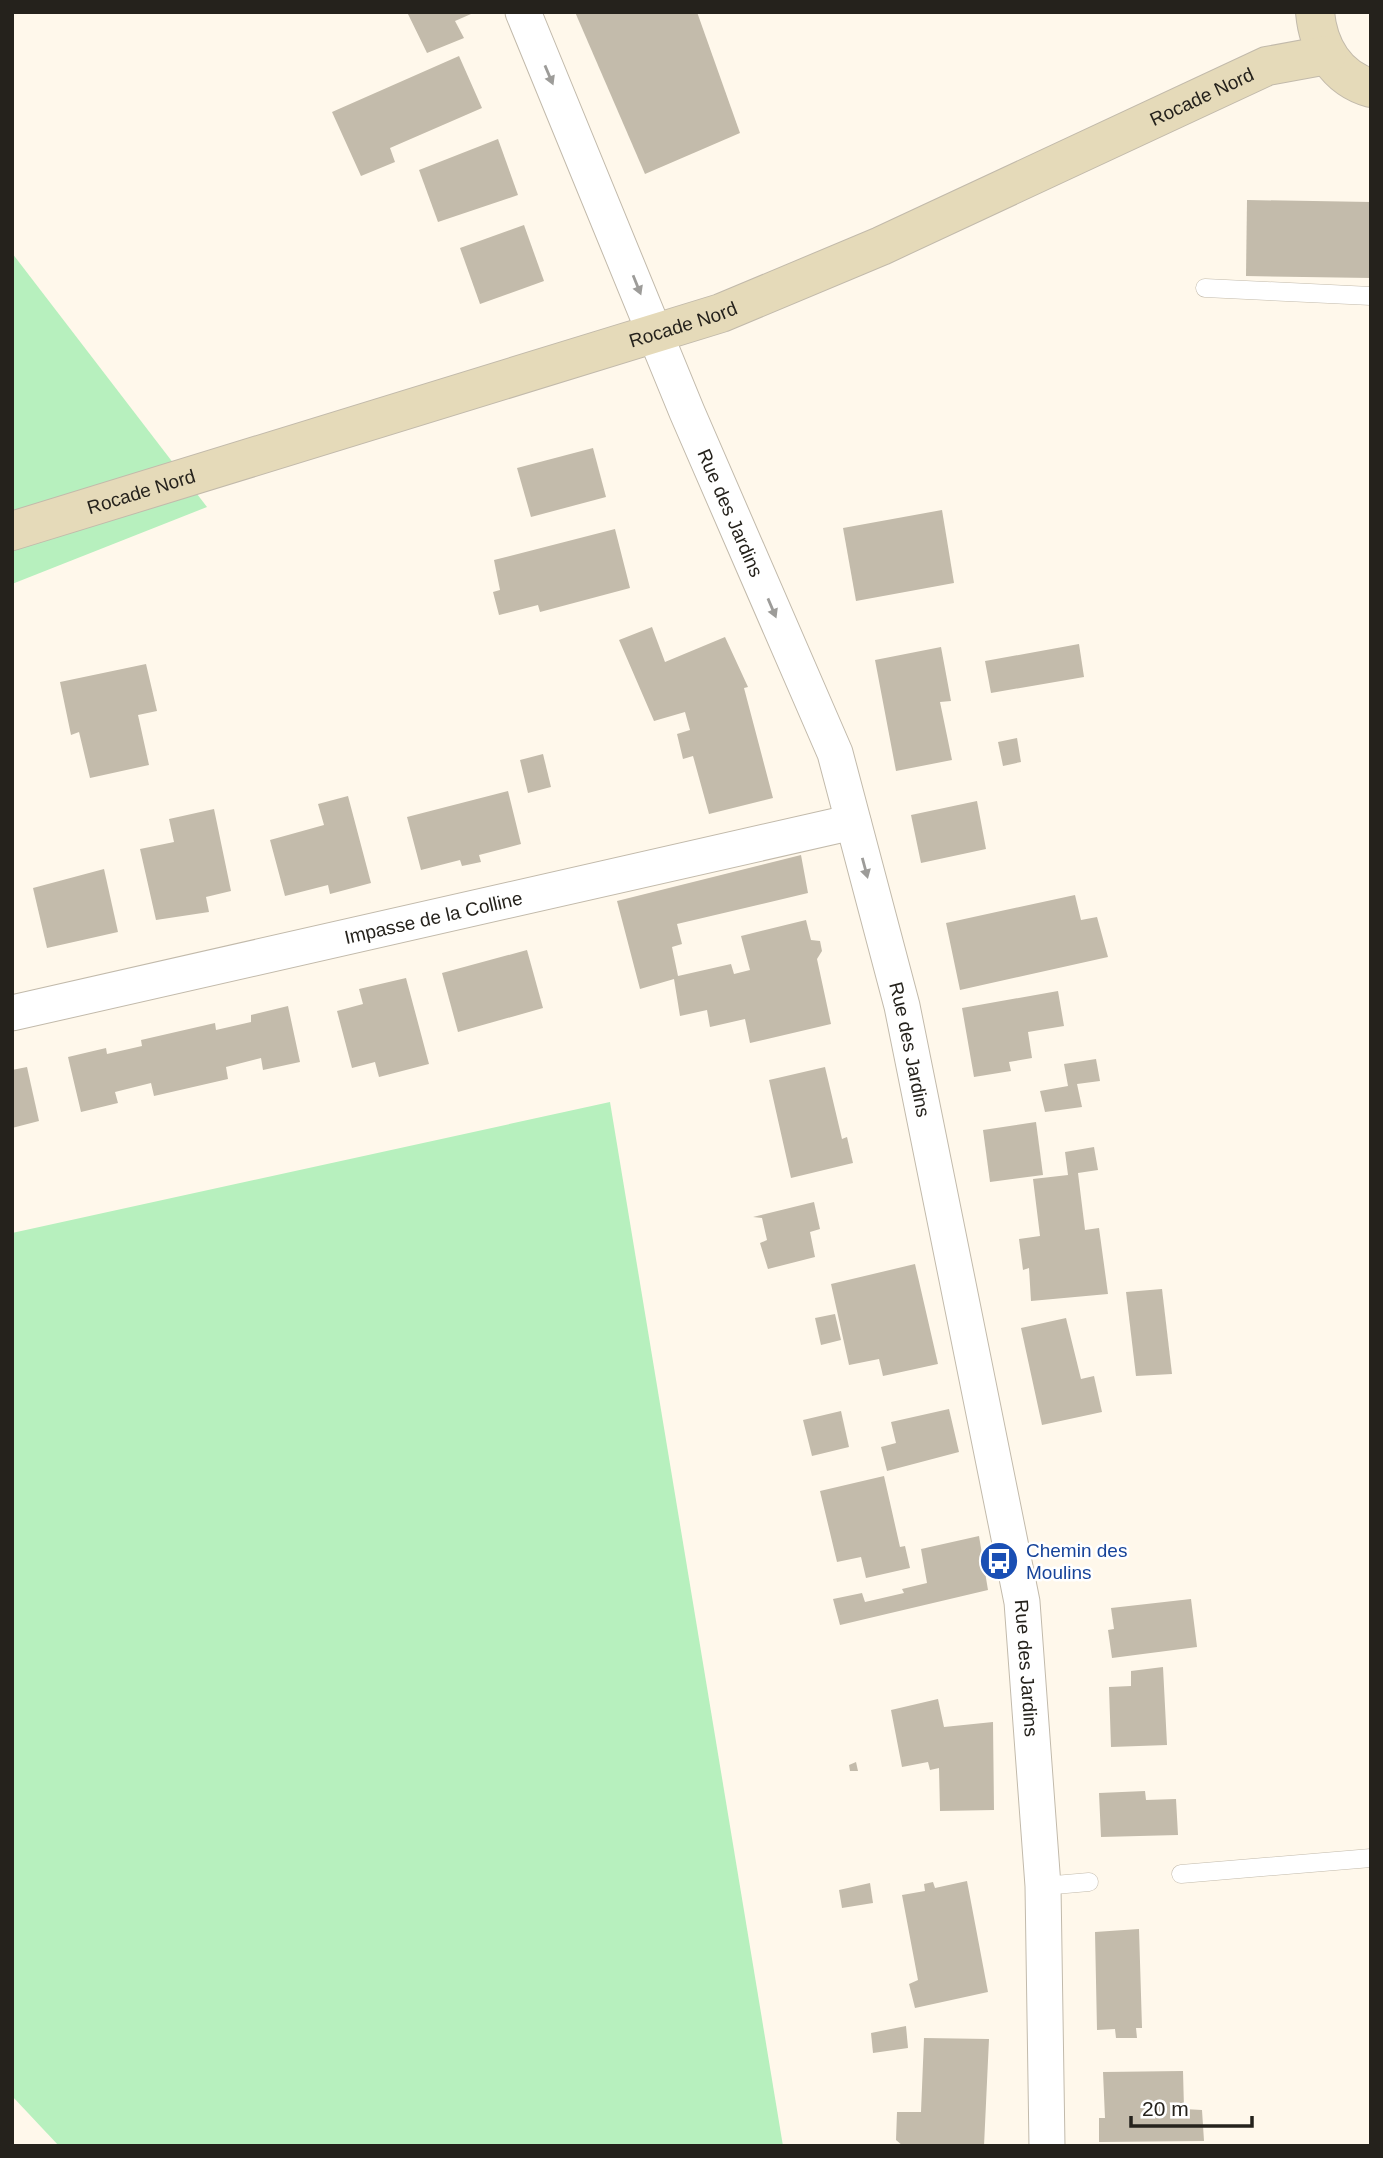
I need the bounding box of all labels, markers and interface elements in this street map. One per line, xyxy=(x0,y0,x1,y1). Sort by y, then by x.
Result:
street label: Rocade Nord xyxy=(1146,63,1257,130)
one-way arrow xyxy=(544,65,555,86)
one-way arrow xyxy=(631,275,642,296)
street label: Rocade Nord xyxy=(626,297,740,351)
street label: Rue des Jardins xyxy=(694,445,768,580)
street label: Rocade Nord xyxy=(84,465,198,518)
one-way arrow xyxy=(766,598,778,618)
one-way arrow xyxy=(861,857,871,878)
street label: Impasse de la Colline xyxy=(342,887,524,948)
street label: Rue des Jardins xyxy=(886,980,935,1119)
bus stop icon: Chemin des Moulins xyxy=(978,1540,1020,1582)
place label: Chemin des Moulins xyxy=(1026,1540,1127,1583)
street label: Rue des Jardins xyxy=(1011,1599,1042,1737)
scale bar xyxy=(1131,2084,1252,2128)
text: 20 m xyxy=(1142,2097,1189,2120)

